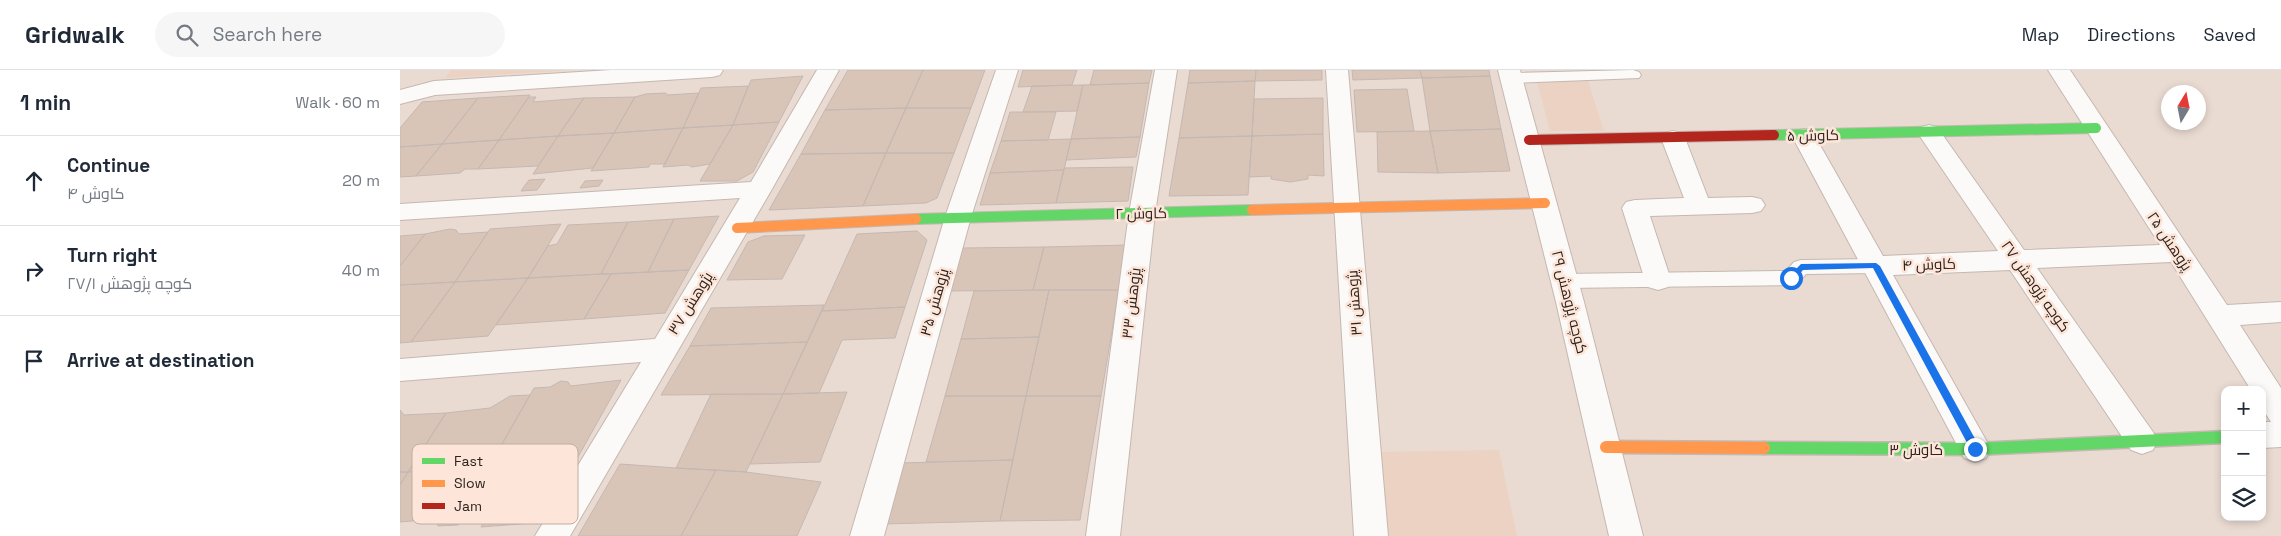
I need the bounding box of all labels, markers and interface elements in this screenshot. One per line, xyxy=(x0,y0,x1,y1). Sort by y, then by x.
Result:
search box xyxy=(155,12,505,57)
text: Gridwalk xyxy=(25,19,125,50)
icon: search xyxy=(173,21,201,49)
text: Search here xyxy=(213,22,322,47)
text: Map xyxy=(2022,23,2059,46)
text: Directions xyxy=(2087,23,2176,46)
text: Saved xyxy=(2204,23,2256,46)
north arrow xyxy=(2161,85,2206,130)
text: 1 min xyxy=(20,89,71,116)
text: Walk · 60 m xyxy=(295,92,380,113)
street label: کاوش ۵ xyxy=(1787,125,1839,146)
text: Continue xyxy=(67,153,150,178)
icon: ahead xyxy=(20,167,48,195)
text: 20 m xyxy=(342,170,380,191)
text: کاوش ۴ xyxy=(67,183,125,204)
street label: کاوش ۲ xyxy=(1115,203,1167,224)
street label: پژوهش ۲۵ xyxy=(2142,208,2197,275)
street label: کوچه پژوهش ۲۷ xyxy=(1997,237,2075,336)
text: Turn right xyxy=(67,243,157,268)
street label: کوچه پژوهش ۲۹ xyxy=(1547,248,1592,356)
street label: کاوش ۴ xyxy=(1902,254,1956,275)
icon: right xyxy=(20,257,48,285)
text: 40 m xyxy=(342,260,380,281)
street label: پژوهش ۳۵ xyxy=(915,266,954,338)
street label: پژوهش ۳۳ xyxy=(1117,266,1146,340)
route start xyxy=(1780,267,1803,290)
street label: پژوهش ۳۷ xyxy=(663,268,718,339)
street label: پژوهش ۳۱ xyxy=(1342,269,1367,337)
text: کوچه پژوهش ۲۷/۱ xyxy=(67,273,192,294)
icon: arrive xyxy=(20,347,48,375)
text: Arrive at destination xyxy=(67,348,255,373)
map controls xyxy=(2221,386,2266,521)
button: + xyxy=(2221,386,2266,431)
button: − xyxy=(2221,431,2266,476)
route end xyxy=(1964,438,1987,461)
street label: کاوش ۳ xyxy=(1889,440,1943,460)
legend xyxy=(412,444,578,524)
text: Fast xyxy=(454,452,483,470)
text: Slow xyxy=(454,474,486,492)
button: layers xyxy=(2221,476,2266,521)
text: Jam xyxy=(454,497,482,515)

